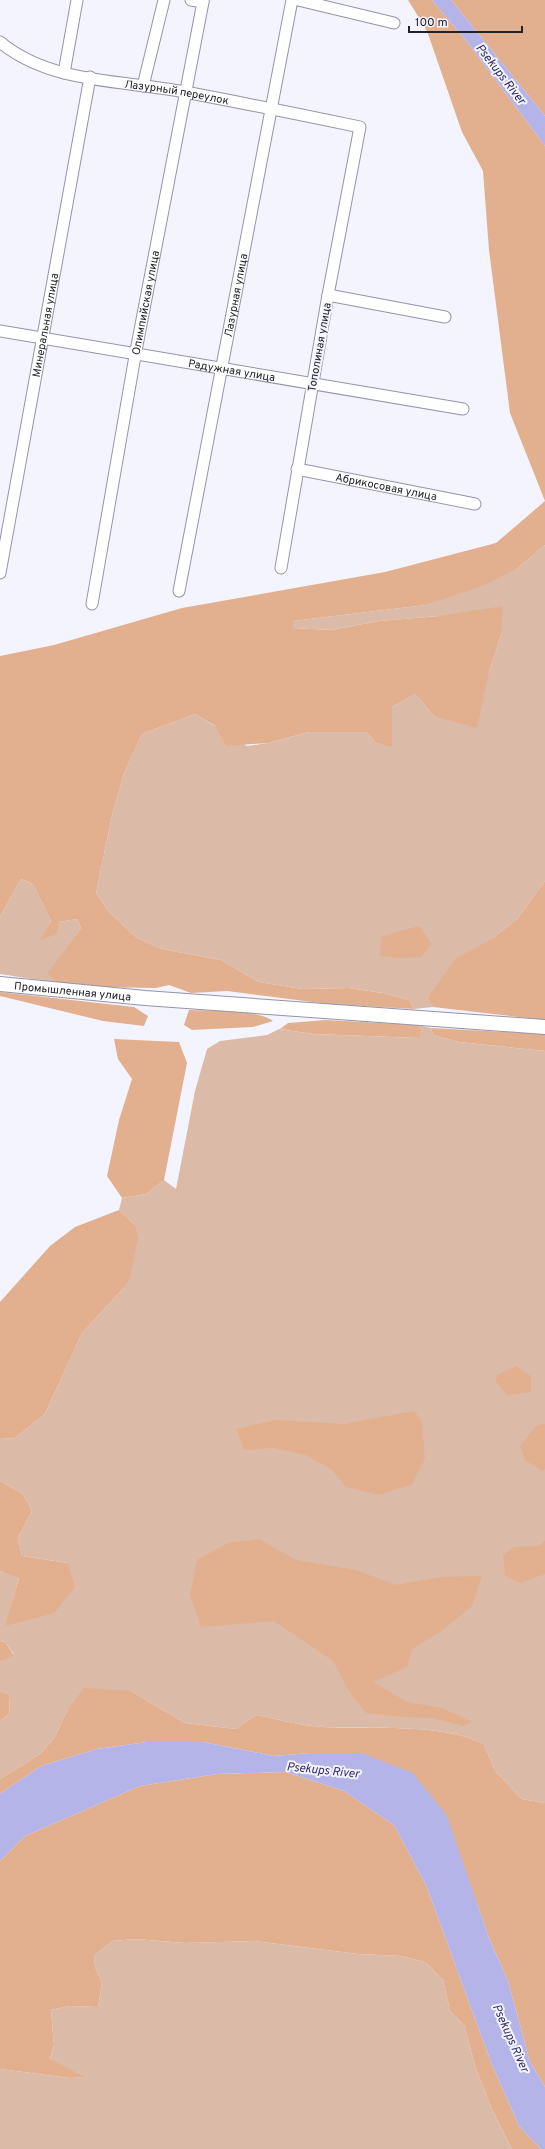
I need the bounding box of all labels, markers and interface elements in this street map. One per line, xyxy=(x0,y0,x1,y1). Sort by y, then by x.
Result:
scale bar xyxy=(409,8,522,34)
text: 100 m xyxy=(415,15,448,31)
water label: Psekups River xyxy=(471,41,530,109)
street label: Лазурный переулок xyxy=(123,77,230,108)
street label: Олимпийская улица xyxy=(129,249,163,356)
street label: Лазурная улица xyxy=(222,252,251,339)
street label: Минеральная улица xyxy=(30,272,62,378)
street label: Тополиная улица xyxy=(305,301,335,393)
street label: Радужная улица xyxy=(187,357,276,385)
street label: Абрикосовая улица xyxy=(334,471,438,504)
street label: Промышленная улица xyxy=(13,979,132,1005)
water label: Psekups River xyxy=(286,1759,361,1783)
water label: Psekups River xyxy=(488,2002,533,2076)

